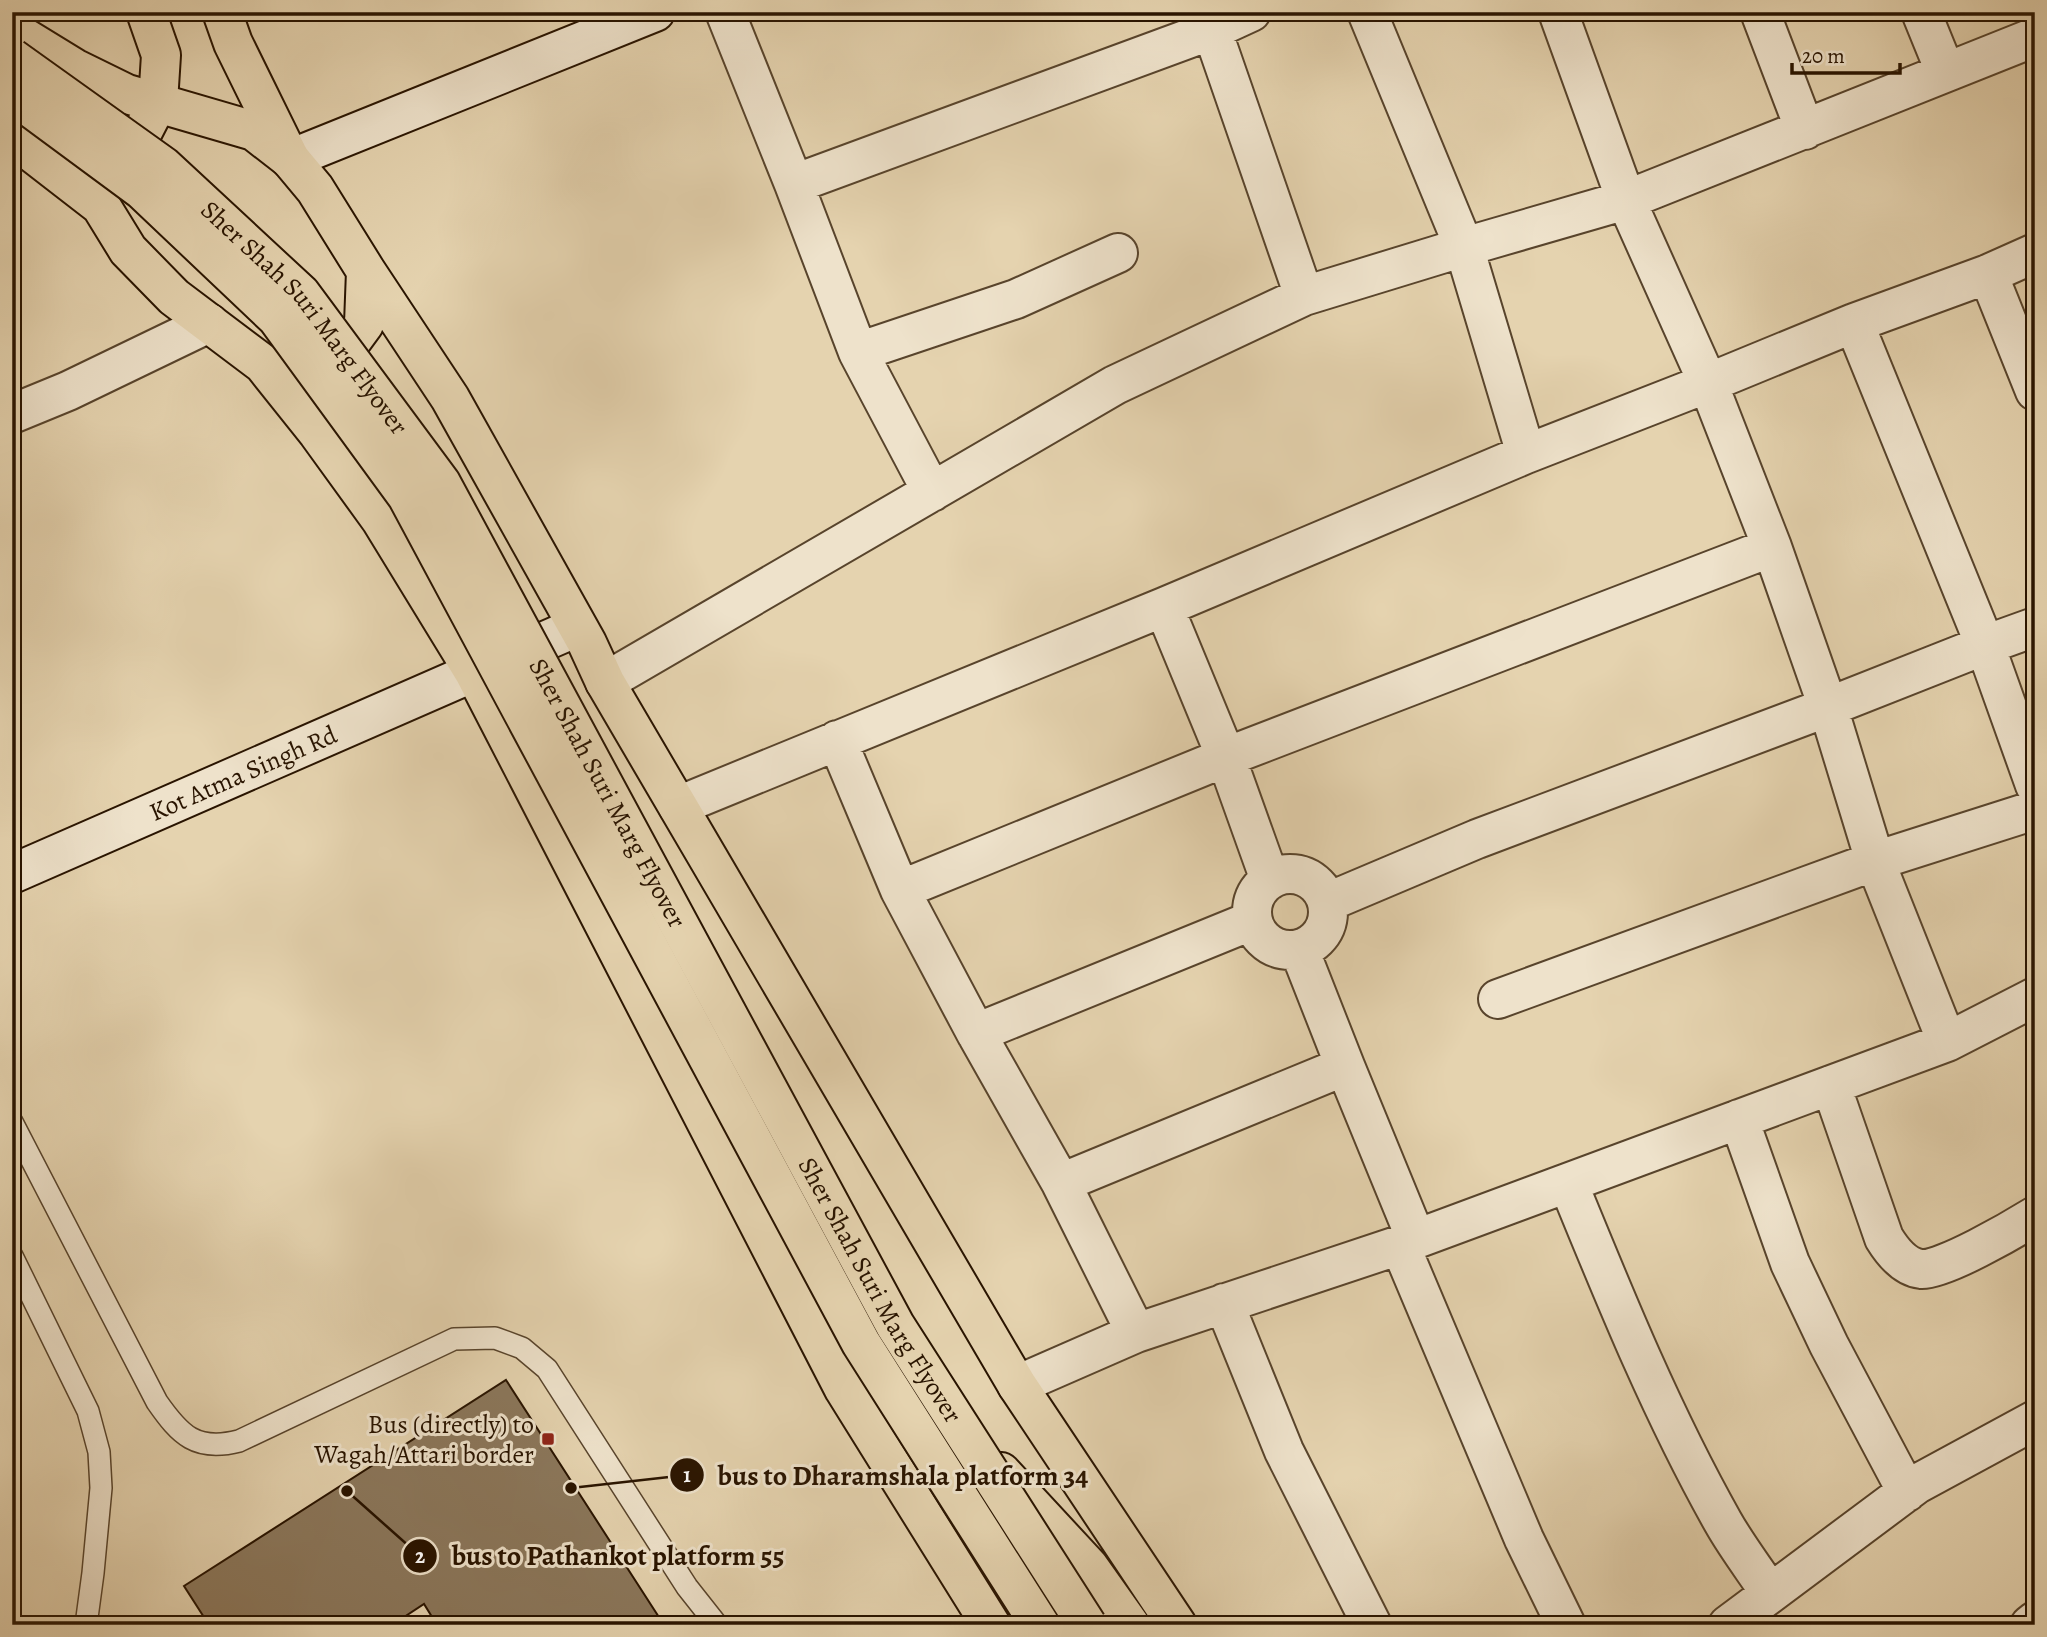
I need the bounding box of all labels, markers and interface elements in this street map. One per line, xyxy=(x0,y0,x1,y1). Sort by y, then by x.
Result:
scale bar xyxy=(1792,32,1900,76)
text: 20 m xyxy=(1802,42,1845,70)
street label: Sher Shah Suri Marg Flyover xyxy=(193,192,417,442)
street label: Sher Shah Suri Marg Flyover xyxy=(521,652,695,934)
street label: Kot Atma Singh Rd xyxy=(144,717,342,829)
street label: Sher Shah Suri Marg Flyover xyxy=(790,1151,971,1430)
place label: Bus (directly) to Wagah/Attari border xyxy=(313,1407,534,1472)
marker: Bus (directly) to Wagah/Attari border xyxy=(540,1431,556,1447)
callout: bus to Dharamshala platform 34 xyxy=(669,1450,1103,1499)
text: bus to Dharamshala platform 34 xyxy=(717,1457,1088,1495)
text: 1 xyxy=(683,1461,691,1489)
callout: bus to Pathankot platform 55 xyxy=(403,1531,798,1580)
text: bus to Pathankot platform 55 xyxy=(451,1537,784,1575)
text: 2 xyxy=(415,1542,425,1570)

